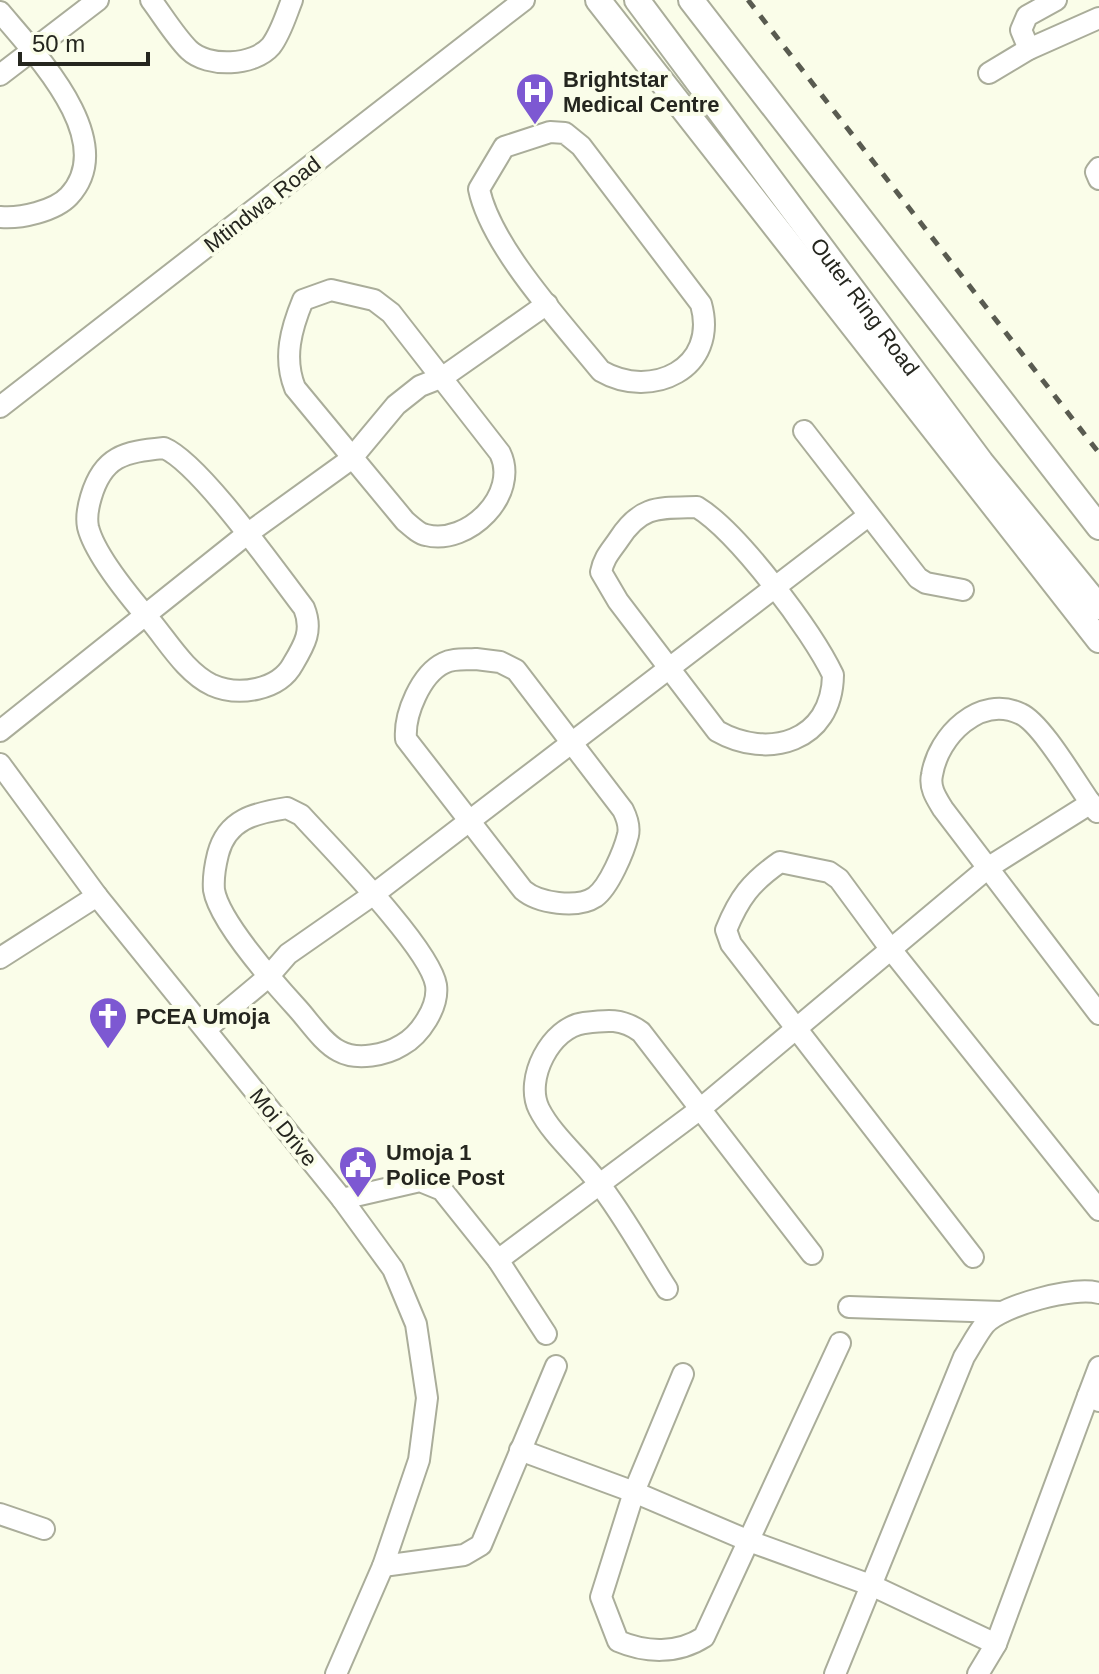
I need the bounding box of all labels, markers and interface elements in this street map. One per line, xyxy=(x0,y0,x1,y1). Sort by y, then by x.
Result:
scale bar xyxy=(20,16,148,66)
text: 50 m xyxy=(32,30,85,57)
place label: Brightstar Medical Centre xyxy=(563,67,720,117)
hospital icon: Brightstar Medical Centre xyxy=(514,71,556,126)
street label: Mtindwa Road xyxy=(199,151,325,258)
street label: Outer Ring Road xyxy=(805,233,924,380)
church icon: PCEA Umoja xyxy=(87,995,129,1050)
place label: PCEA Umoja xyxy=(136,1004,270,1029)
street label: Moi Drive xyxy=(245,1083,323,1171)
place label: Umoja 1 Police Post xyxy=(386,1140,505,1190)
public building icon: Umoja 1 Police Post xyxy=(337,1144,379,1199)

